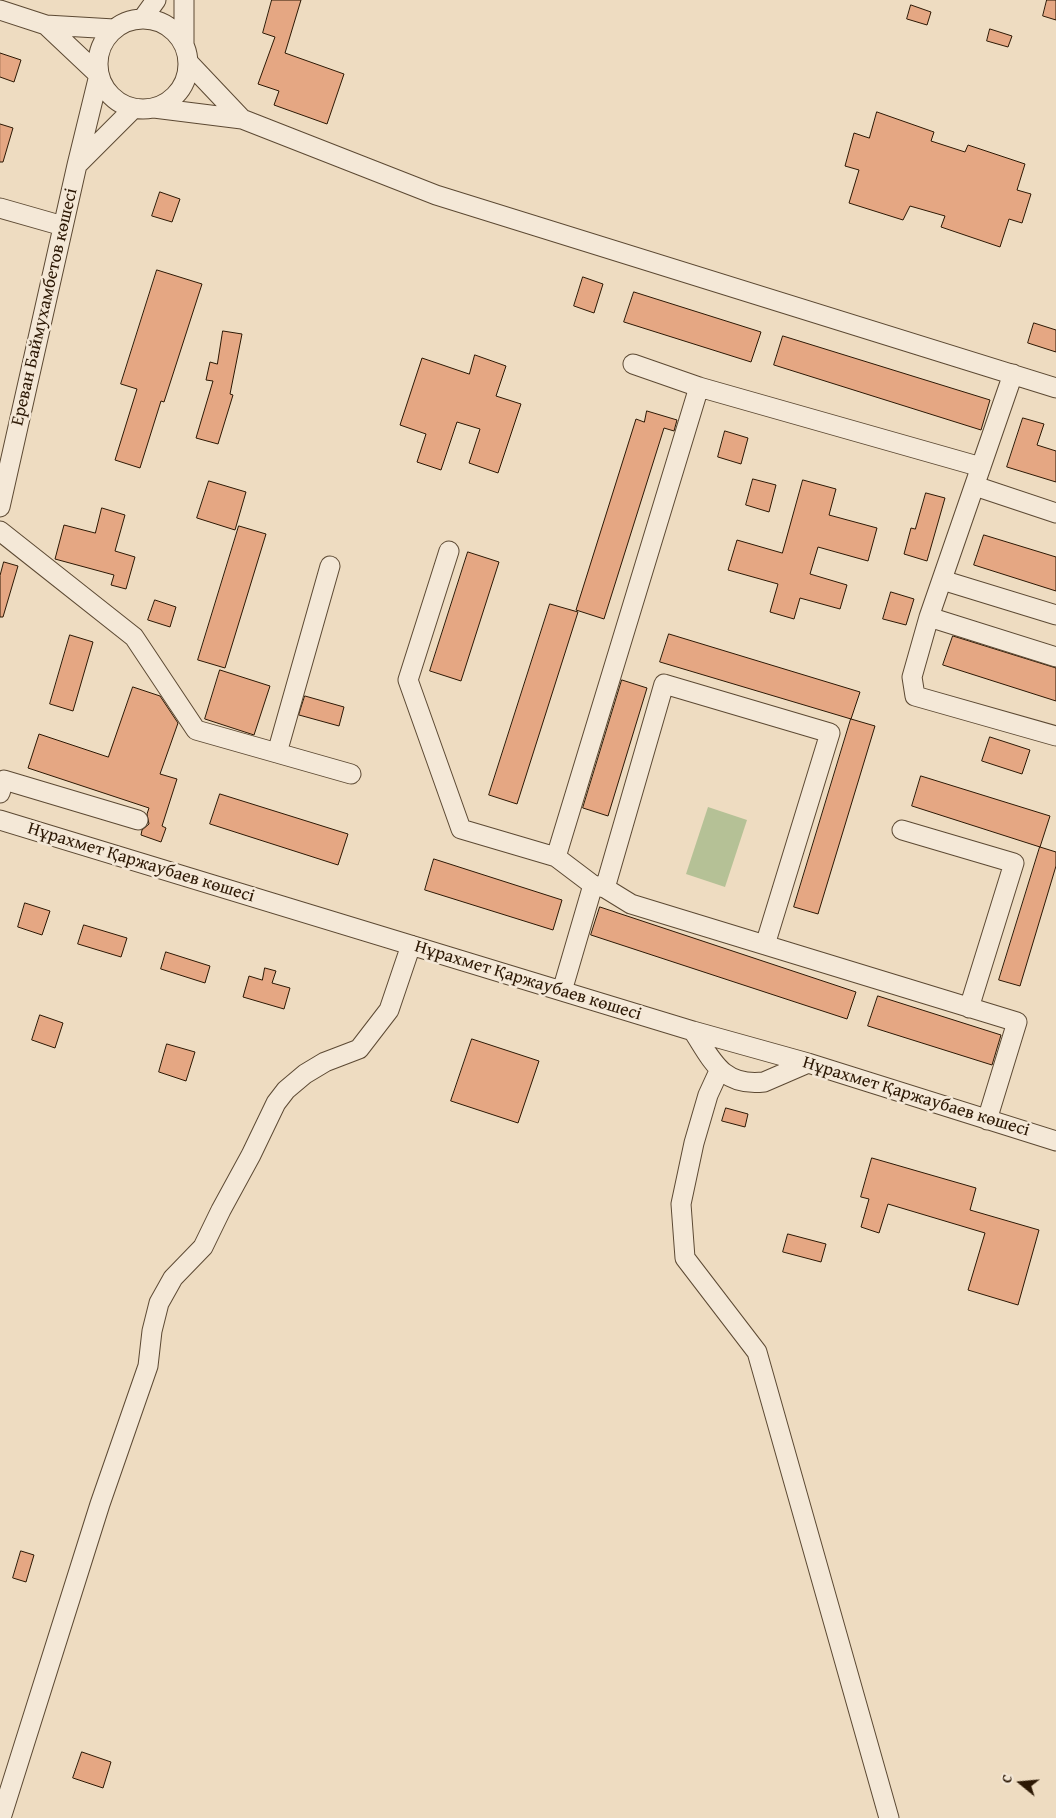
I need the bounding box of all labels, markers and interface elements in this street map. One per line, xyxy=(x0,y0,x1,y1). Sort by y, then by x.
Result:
street label: Ереван Баймухамбетов көшесі xyxy=(7,186,83,428)
street label: Нұрахмет Қаржаубаев көшесі xyxy=(25,818,257,908)
street label: Нұрахмет Қаржаубаев көшесі xyxy=(412,936,644,1026)
street label: Нұрахмет Қаржаубаев көшесі xyxy=(800,1052,1032,1142)
north arrow xyxy=(996,1758,1046,1808)
text: С xyxy=(996,1772,1017,1785)

